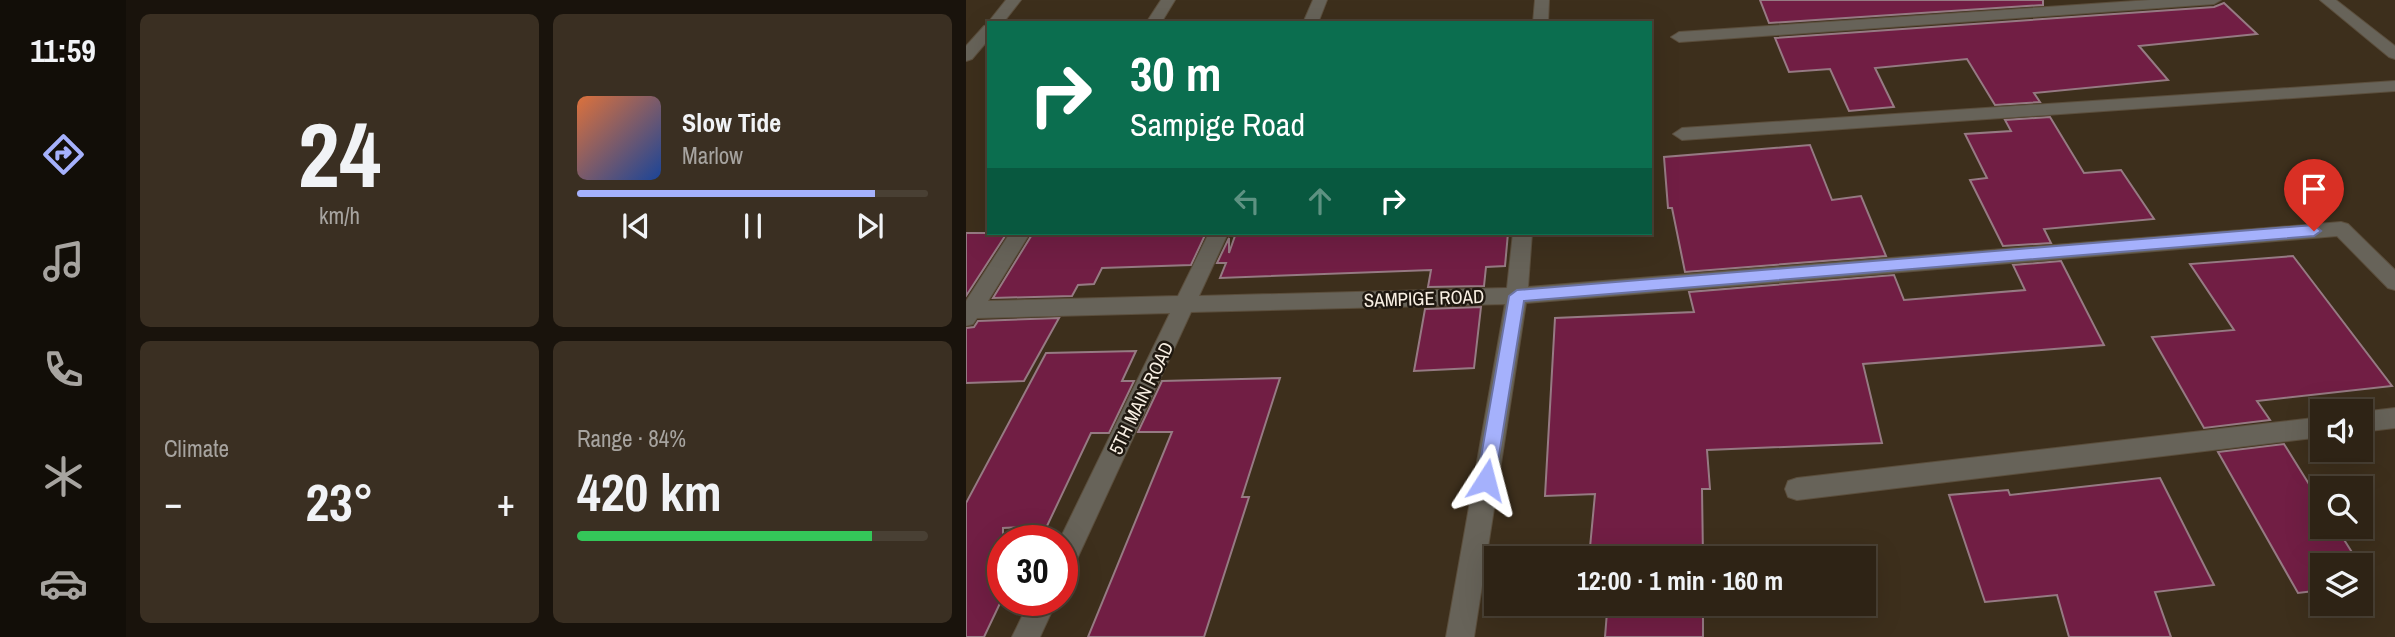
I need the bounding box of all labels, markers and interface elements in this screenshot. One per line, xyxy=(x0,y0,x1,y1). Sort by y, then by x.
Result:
text: 11:59 xyxy=(30,29,96,72)
text: 30 m xyxy=(1130,40,1222,106)
icon: right xyxy=(1015,49,1106,140)
text: 24 xyxy=(298,93,381,215)
text: Sampige Road xyxy=(1130,103,1305,146)
text: Slow Tide xyxy=(682,105,781,140)
icon: directions xyxy=(39,130,88,179)
text: Marlow xyxy=(682,140,743,171)
pin xyxy=(2284,159,2344,231)
icon: arrive xyxy=(2295,170,2333,208)
icon: left xyxy=(1228,182,1266,220)
icon: ahead xyxy=(1301,182,1339,220)
icon: right xyxy=(1374,182,1412,220)
text: km/h xyxy=(319,200,360,231)
icon: previous xyxy=(617,207,655,245)
icon: pause xyxy=(734,207,772,245)
icon: next xyxy=(851,207,889,245)
icon: music xyxy=(39,237,88,286)
street label: SAMPIGE ROAD xyxy=(1363,283,1485,313)
street label: 5TH MAIN ROAD xyxy=(1103,337,1179,459)
icon: phone xyxy=(39,345,88,394)
map controls xyxy=(2310,399,2373,616)
button: sound xyxy=(2310,399,2373,462)
text: Range · 84% xyxy=(577,423,686,454)
text: Climate xyxy=(164,433,229,464)
position arrow xyxy=(1449,443,1523,517)
icon: climate xyxy=(39,452,88,501)
text: 420 km xyxy=(577,457,722,527)
text: 23° xyxy=(305,467,374,537)
button: search xyxy=(2310,476,2373,539)
text: − xyxy=(164,477,182,528)
text: + xyxy=(497,477,515,528)
speed limit sign: 30 xyxy=(987,525,1078,616)
button: layers xyxy=(2310,553,2373,616)
icon: car xyxy=(39,559,88,608)
text: 12:00 · 1 min · 160 m xyxy=(1577,563,1783,598)

